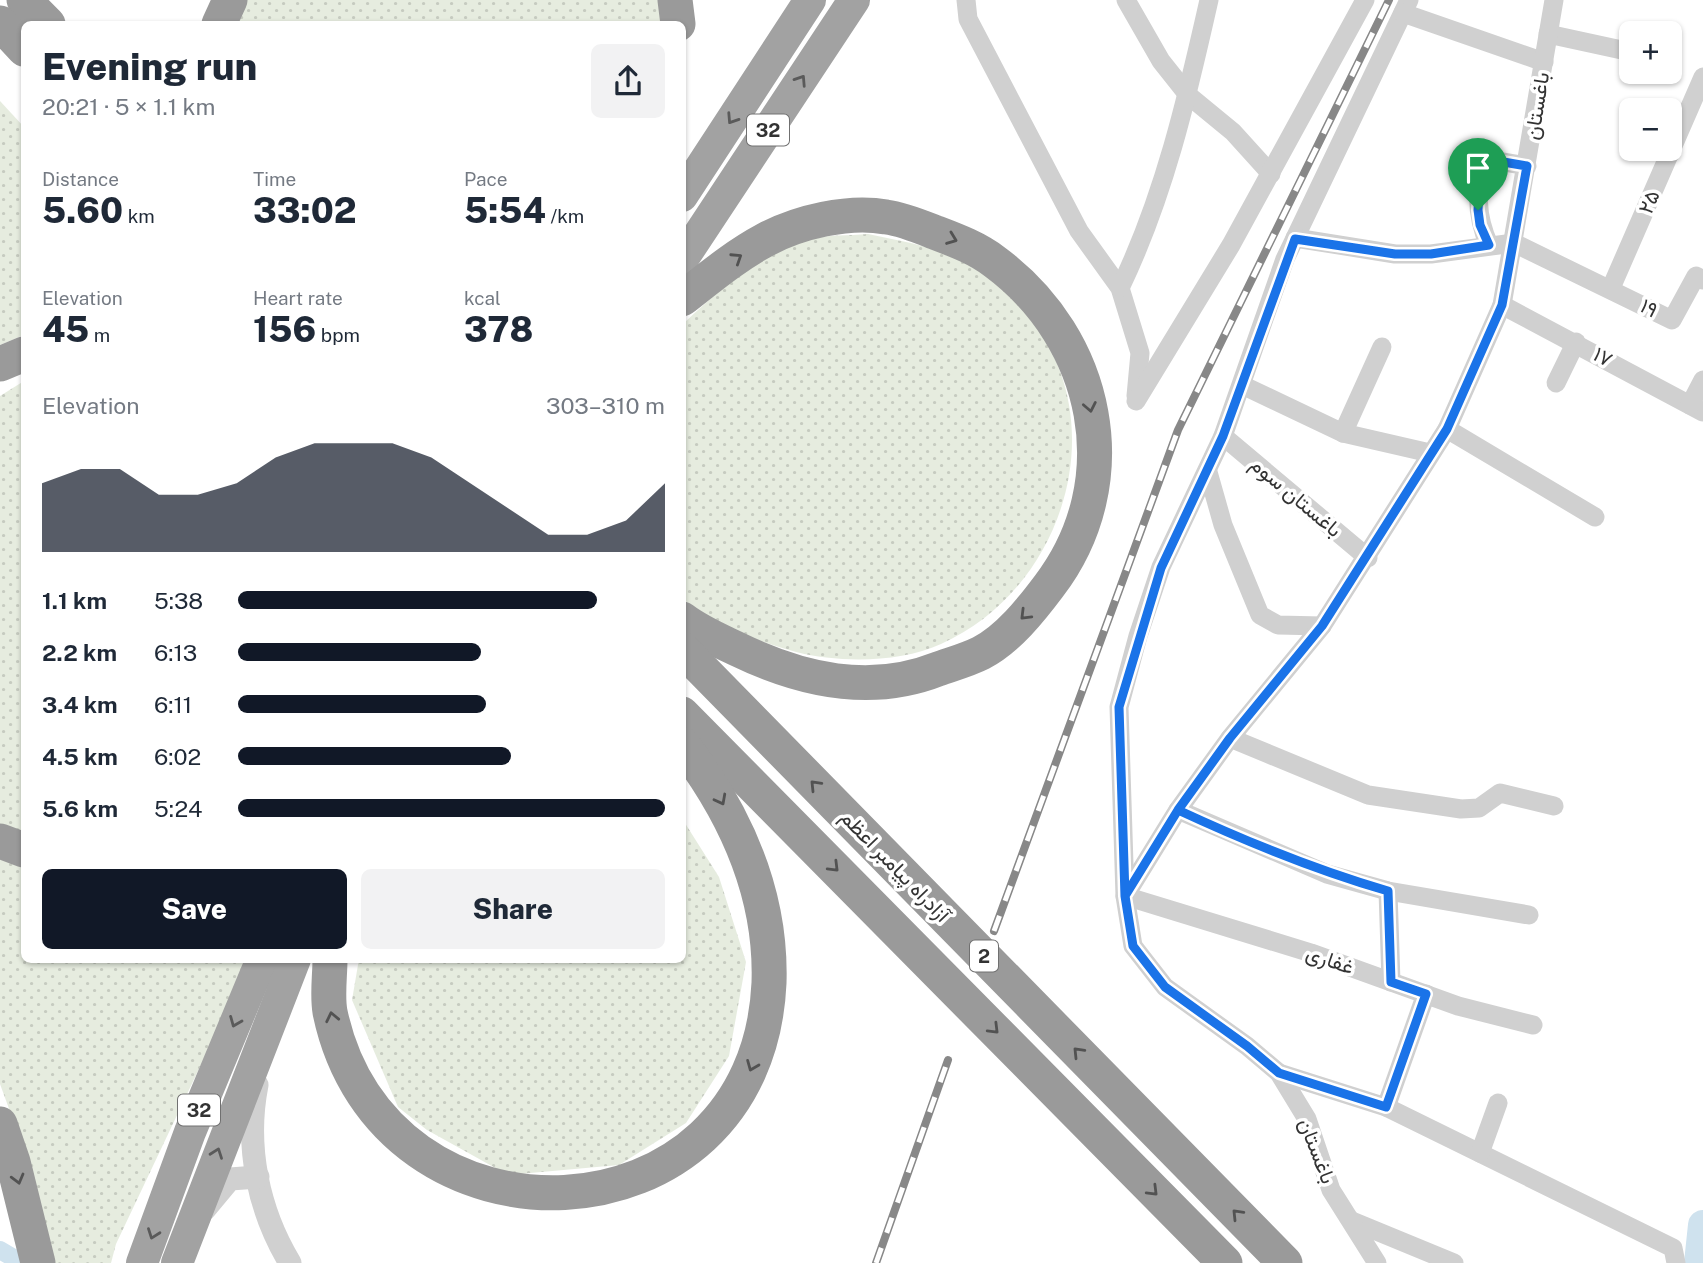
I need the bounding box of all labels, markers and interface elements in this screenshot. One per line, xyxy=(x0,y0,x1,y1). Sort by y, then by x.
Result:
map controls xyxy=(1619,21,1682,161)
button: + xyxy=(1619,21,1682,84)
text: Evening run xyxy=(42,44,257,89)
button: share xyxy=(591,44,665,118)
street label: باغستان xyxy=(1519,70,1554,142)
one-way arrow xyxy=(793,75,806,88)
text: 20:21 · 5 × 1.1 km xyxy=(42,93,215,120)
button: − xyxy=(1619,98,1682,161)
one-way arrow xyxy=(727,111,740,124)
road number: 32 xyxy=(747,114,789,146)
pin xyxy=(1448,138,1508,210)
icon: arrive xyxy=(1459,149,1497,187)
text: Distance xyxy=(42,168,119,190)
text: Time xyxy=(253,168,296,190)
text: Pace xyxy=(464,168,507,190)
street label: ۲۵ xyxy=(1632,186,1665,217)
text: 5.60 xyxy=(42,190,123,231)
text: 33:02 xyxy=(253,190,357,231)
text: 5:54 xyxy=(464,190,546,231)
text: km xyxy=(123,205,155,227)
text: /km xyxy=(546,205,584,227)
one-way arrow xyxy=(945,230,957,244)
one-way arrow xyxy=(729,253,742,266)
text: Elevation xyxy=(42,287,123,309)
text: Heart rate xyxy=(253,287,343,309)
text: kcal xyxy=(464,287,501,309)
street label: ۱۹ xyxy=(1636,293,1662,322)
text: 45 xyxy=(42,309,89,350)
text: 156 xyxy=(253,309,316,350)
text: 378 xyxy=(464,309,533,350)
text: m xyxy=(89,324,110,346)
text: bpm xyxy=(316,324,360,346)
street label: ۱۷ xyxy=(1589,341,1617,372)
text: Elevation xyxy=(42,392,140,419)
text: 303–310 m xyxy=(546,392,665,419)
one-way arrow xyxy=(1082,401,1097,413)
street label: باغستان سوم xyxy=(1244,451,1347,544)
text: 1.1 km xyxy=(42,587,107,614)
text: 5:38 xyxy=(154,587,203,614)
one-way arrow xyxy=(1021,606,1034,619)
text: 2.2 km xyxy=(42,639,117,666)
text: 6:13 xyxy=(154,639,197,666)
text: 3.4 km xyxy=(42,691,118,718)
text: 6:11 xyxy=(154,691,192,718)
text: 4.5 km xyxy=(42,743,118,770)
text: 6:02 xyxy=(154,743,201,770)
one-way arrow xyxy=(811,780,824,793)
one-way arrow xyxy=(713,793,726,806)
text: 5.6 km xyxy=(42,795,118,822)
text: 5:24 xyxy=(154,795,203,822)
street label: آزادراه پیامبر اعظم xyxy=(834,804,957,930)
one-way arrow xyxy=(826,858,839,871)
button: Save xyxy=(42,869,347,949)
button: Share xyxy=(361,869,665,949)
road number: 2 xyxy=(970,940,998,972)
street label: غفاری xyxy=(1303,940,1357,980)
one-way arrow xyxy=(326,1011,340,1023)
one-way arrow xyxy=(229,1015,243,1027)
one-way arrow xyxy=(985,1020,998,1033)
one-way arrow xyxy=(1073,1047,1086,1060)
one-way arrow xyxy=(746,1059,760,1071)
road number: 32 xyxy=(178,1094,220,1126)
street label: باغستان xyxy=(1294,1115,1341,1187)
one-way arrow xyxy=(209,1147,223,1159)
one-way arrow xyxy=(10,1172,24,1184)
one-way arrow xyxy=(1145,1182,1158,1195)
one-way arrow xyxy=(1232,1210,1245,1223)
one-way arrow xyxy=(147,1227,161,1239)

